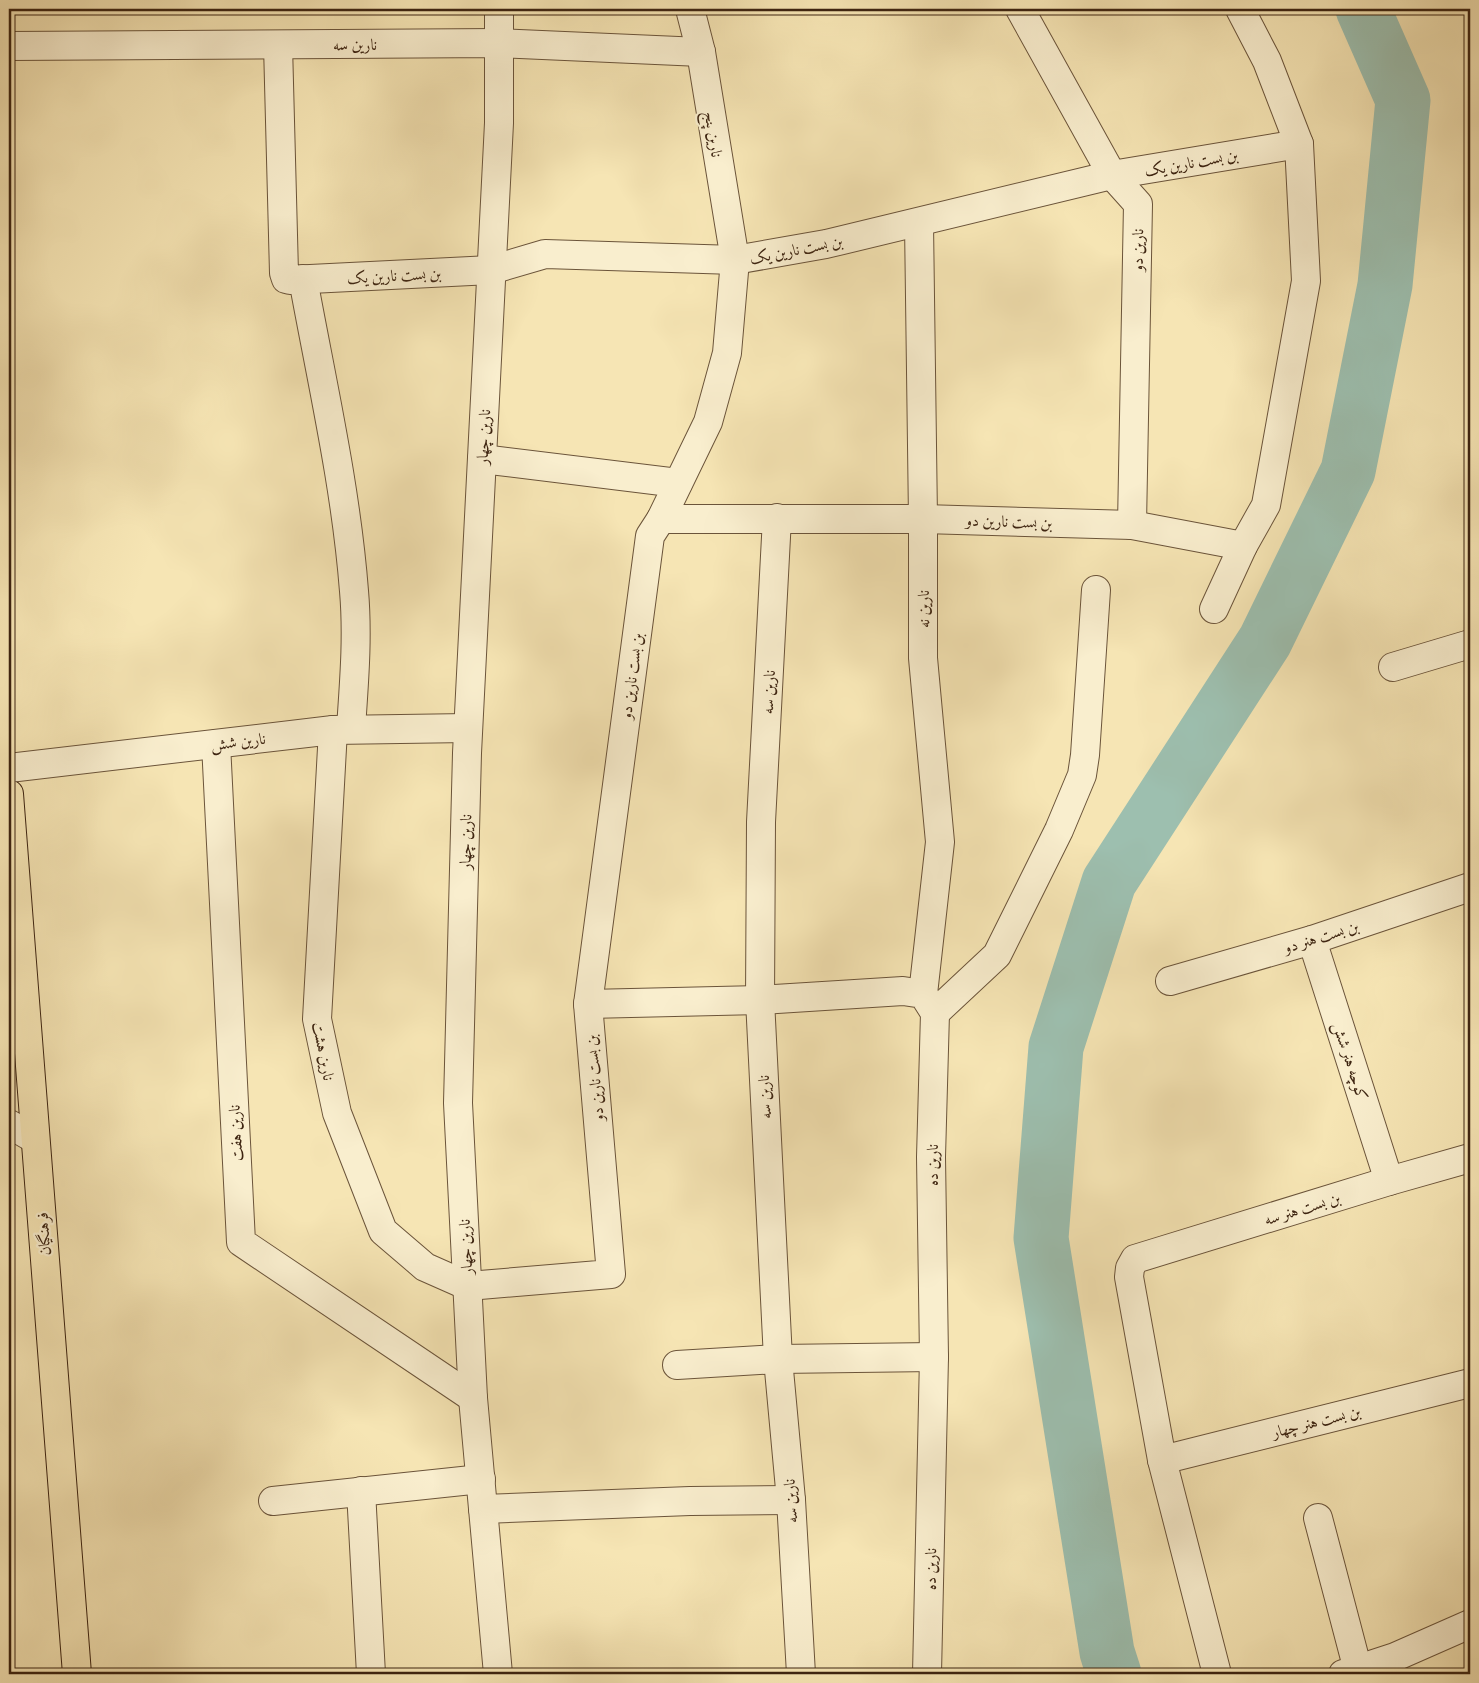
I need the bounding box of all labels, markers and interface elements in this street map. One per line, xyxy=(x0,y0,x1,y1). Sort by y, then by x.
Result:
street label: نارین سه xyxy=(333,35,377,55)
street label: نارین پنج xyxy=(696,110,727,159)
street label: بن بست نارین یک xyxy=(1143,145,1239,181)
street label: نارین دو xyxy=(1128,228,1148,274)
street label: بن بست نارین یک xyxy=(748,231,844,269)
street label: بن بست نارین یک xyxy=(346,264,442,288)
street label: نارین چهار xyxy=(472,409,495,467)
street label: بن بست نارین دو xyxy=(963,510,1053,534)
street label: نارین نه xyxy=(914,590,934,628)
street label: بن بست نارین دو xyxy=(616,632,648,723)
street label: نارین سه xyxy=(758,669,780,715)
street label: نارین شش xyxy=(209,729,267,755)
street label: نارین چهار xyxy=(455,814,476,872)
street label: بن بست هنر دو xyxy=(1280,916,1361,958)
street label: نارین هشت xyxy=(308,1020,339,1082)
street label: کوچه هنر شش xyxy=(1327,1020,1372,1103)
street label: بن بست نارین دو xyxy=(581,1034,609,1124)
street label: نارین سه xyxy=(754,1074,776,1120)
street label: نارین هفت xyxy=(225,1104,247,1162)
street label: نارین ده xyxy=(923,1144,943,1186)
street label: بن بست هنر سه xyxy=(1262,1188,1343,1230)
street label: فرهنگیان xyxy=(33,1211,55,1256)
street label: نارین چهار xyxy=(455,1219,478,1277)
street label: بن بست هنر چهار xyxy=(1268,1401,1363,1443)
street label: نارین سه xyxy=(779,1478,803,1524)
street label: نارین ده xyxy=(921,1548,941,1590)

